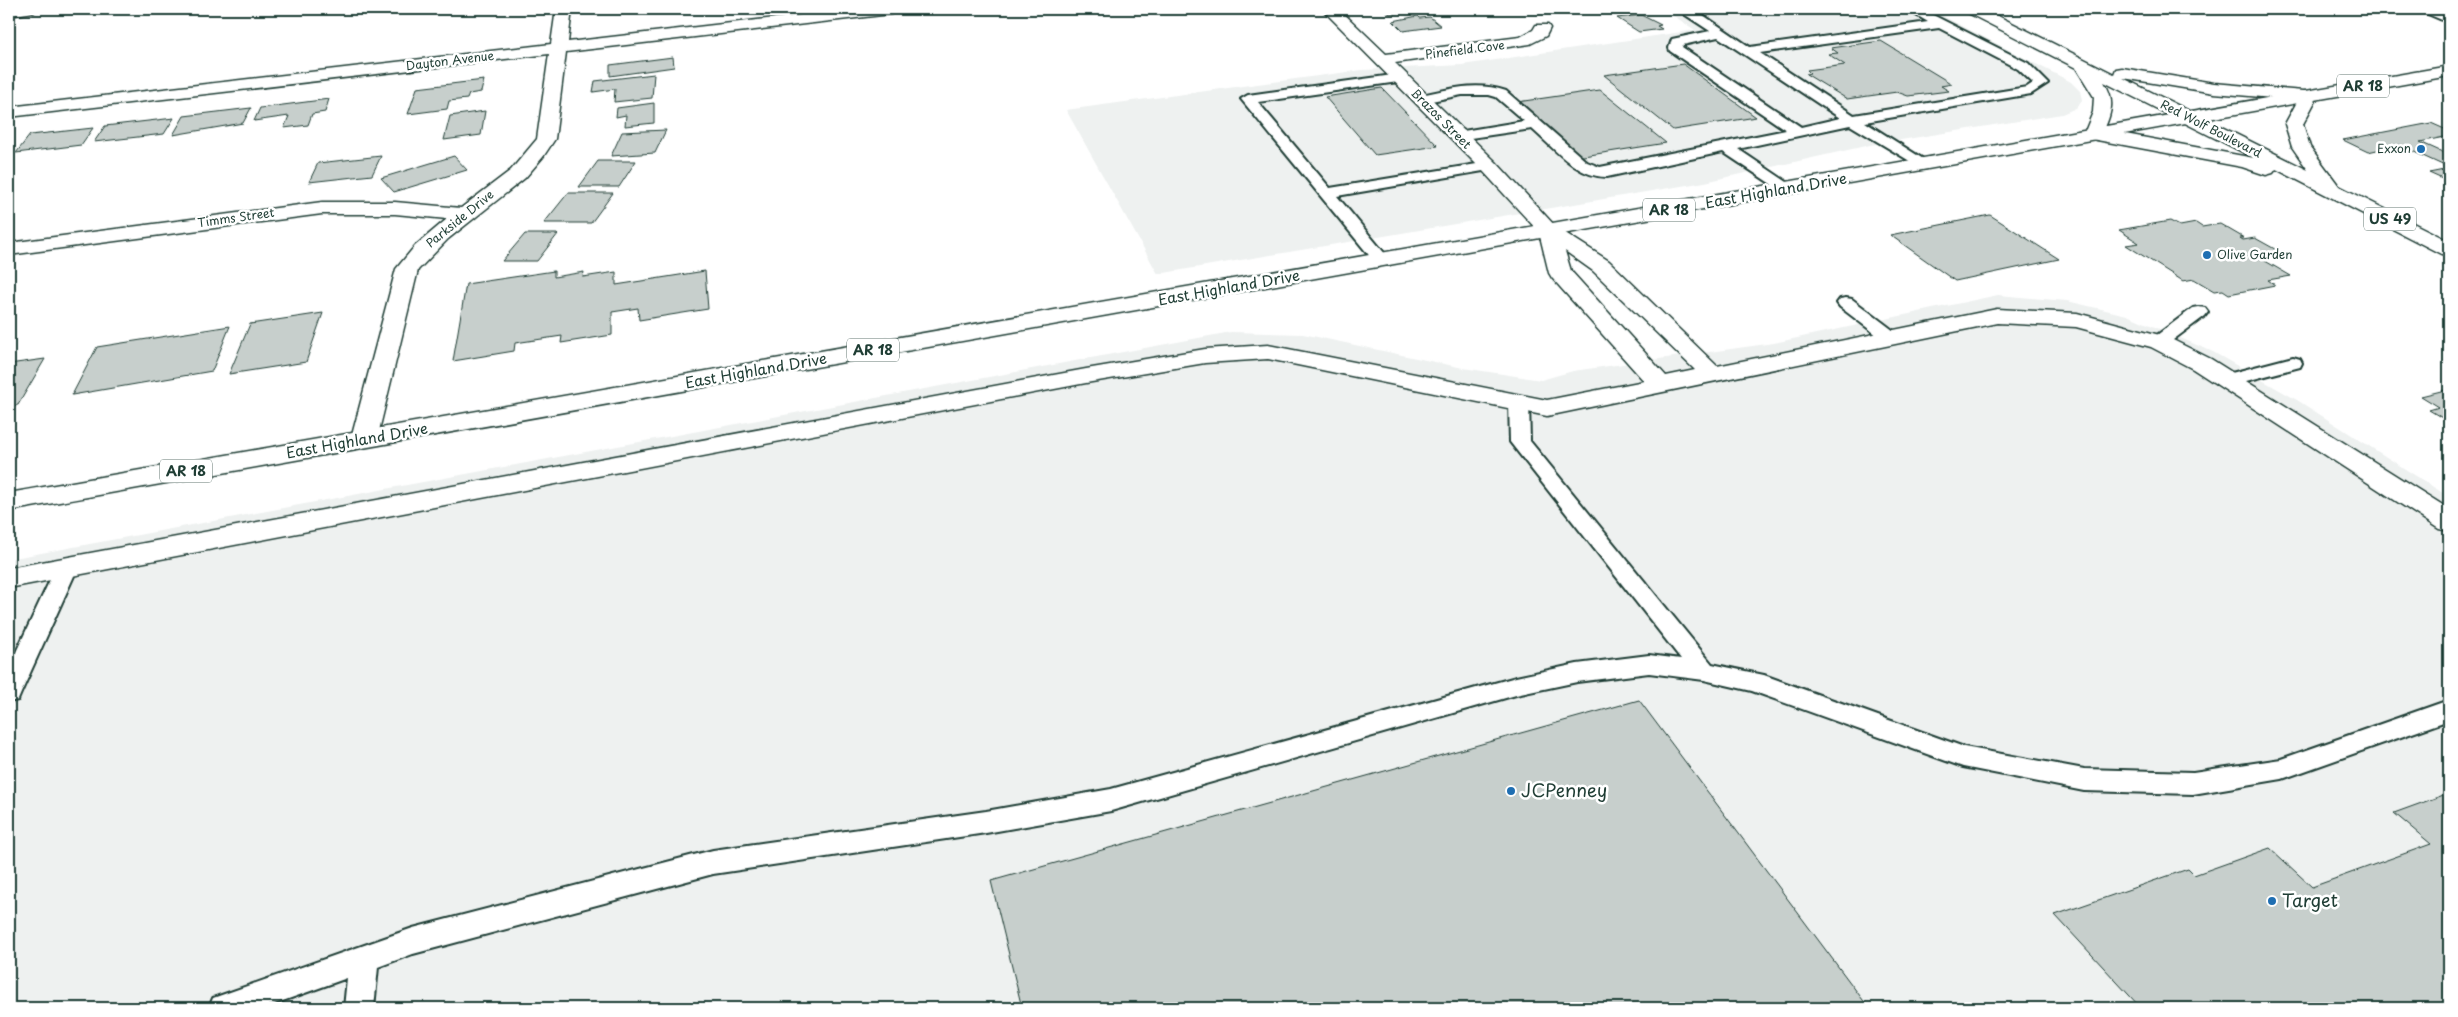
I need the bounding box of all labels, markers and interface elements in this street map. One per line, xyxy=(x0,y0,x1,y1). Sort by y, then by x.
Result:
street label: Pinefield Cove xyxy=(1424,35,1506,63)
street label: Dayton Avenue xyxy=(405,46,495,74)
road number: AR 18 xyxy=(2337,74,2389,98)
street label: Brazos Street xyxy=(1408,84,1476,153)
street label: Red Wolf Boulevard xyxy=(2158,95,2266,162)
place label: Exxon xyxy=(2377,139,2411,157)
marker: Exxon xyxy=(2415,143,2427,155)
street label: East Highland Drive xyxy=(1703,166,1848,213)
street label: Parkside Drive xyxy=(422,185,497,251)
road number: AR 18 xyxy=(1643,198,1695,222)
street label: Timms Street xyxy=(196,203,276,231)
road number: US 49 xyxy=(2364,208,2416,230)
place label: Olive Garden xyxy=(2217,245,2292,263)
marker: Olive Garden xyxy=(2201,249,2213,261)
street label: East Highland Drive xyxy=(1156,263,1301,310)
road number: AR 18 xyxy=(847,338,899,362)
street label: East Highland Drive xyxy=(683,346,828,393)
street label: East Highland Drive xyxy=(284,416,429,463)
road number: AR 18 xyxy=(160,460,212,482)
place label: JCPenney xyxy=(1521,776,1607,803)
marker: JCPenney xyxy=(1505,785,1517,797)
place label: Target xyxy=(2282,886,2338,913)
marker: Target xyxy=(2266,895,2278,907)

